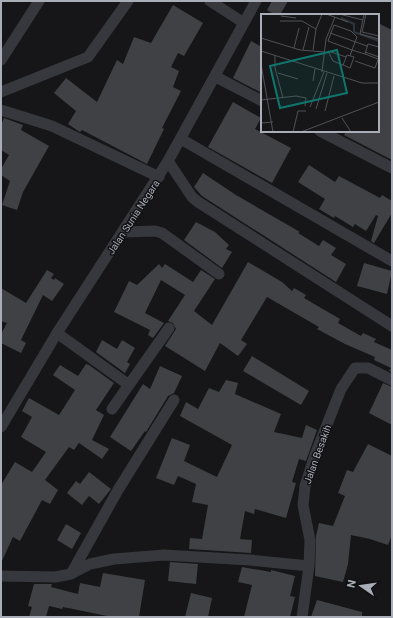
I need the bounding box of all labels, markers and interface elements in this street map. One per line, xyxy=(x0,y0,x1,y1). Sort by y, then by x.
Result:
inset map xyxy=(261,14,379,132)
street label: Jalan Sunia Negara xyxy=(105,178,162,256)
street label: Jalan Besakih xyxy=(302,423,333,485)
north arrow xyxy=(341,566,381,606)
text: N xyxy=(345,578,359,589)

